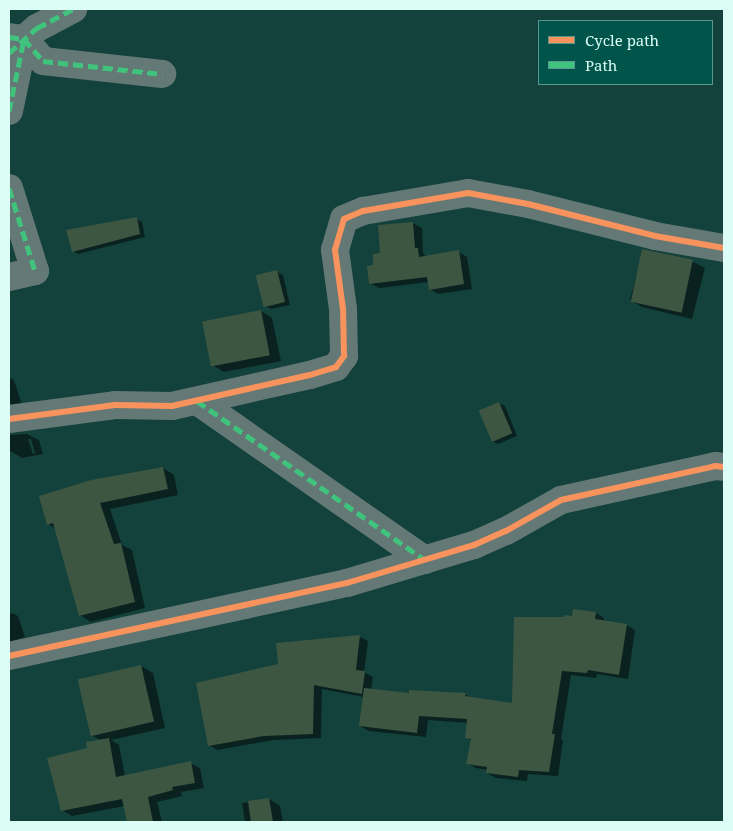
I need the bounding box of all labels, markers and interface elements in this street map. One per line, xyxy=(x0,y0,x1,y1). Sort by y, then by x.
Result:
legend xyxy=(538,20,713,85)
text: Cycle path xyxy=(585,30,659,50)
text: Path xyxy=(585,55,617,75)

